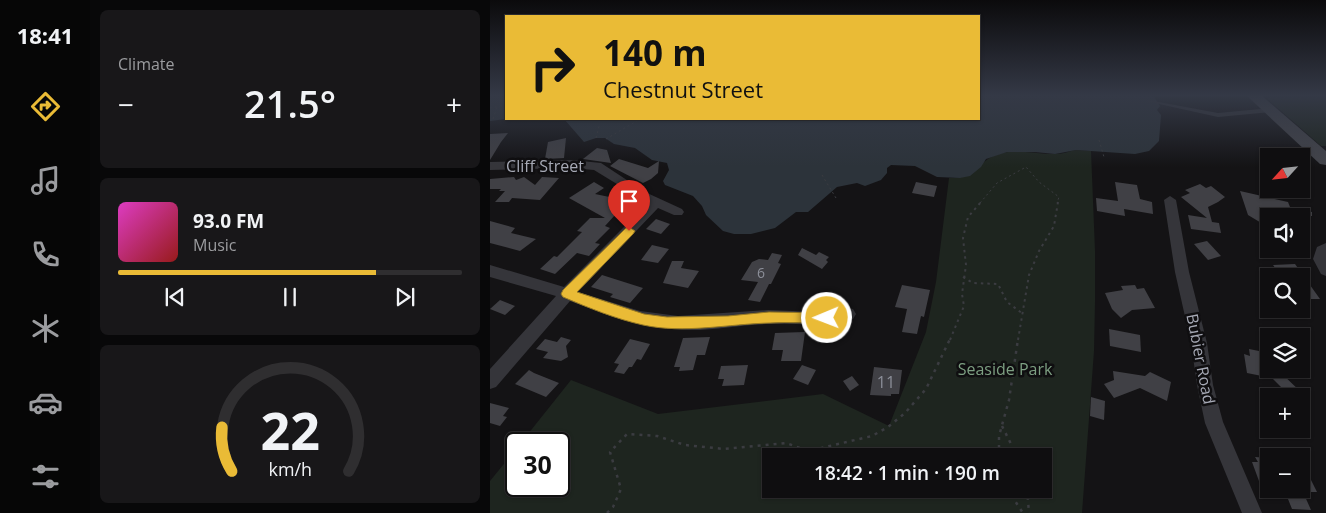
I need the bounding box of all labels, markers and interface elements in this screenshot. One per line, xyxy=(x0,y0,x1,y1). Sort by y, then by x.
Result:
text: 18:41 xyxy=(17,20,73,50)
text: 140 m xyxy=(603,29,707,76)
icon: right xyxy=(520,35,585,100)
text: Climate xyxy=(118,53,175,75)
text: Chestnut Street xyxy=(603,74,763,104)
text: 21.5° xyxy=(244,77,336,129)
text: − xyxy=(118,85,134,123)
text: + xyxy=(446,85,462,123)
icon: directions xyxy=(28,89,63,124)
north arrow xyxy=(1260,148,1310,198)
map controls xyxy=(1260,148,1310,498)
street label: Cliff Street xyxy=(506,155,584,177)
icon: music xyxy=(28,163,63,198)
pin xyxy=(608,180,650,231)
icon: arrive xyxy=(615,187,643,215)
text: 93.0 FM xyxy=(193,208,264,234)
button: sound xyxy=(1260,208,1310,258)
text: Music xyxy=(193,234,237,256)
icon: phone xyxy=(28,237,63,272)
house number: 6 xyxy=(757,263,765,282)
button: search xyxy=(1260,268,1310,318)
icon: previous xyxy=(161,283,189,311)
icon: pause xyxy=(276,283,304,311)
icon: next xyxy=(391,283,419,311)
position arrow xyxy=(800,291,852,343)
icon: climate xyxy=(28,311,63,346)
street label: Bubier Road xyxy=(1181,312,1221,406)
button: layers xyxy=(1260,328,1310,378)
park label: Seaside Park xyxy=(958,358,1053,380)
house number: 11 xyxy=(877,371,895,393)
icon: car xyxy=(28,385,63,420)
button: + xyxy=(1260,388,1310,438)
text: 22 xyxy=(260,394,320,465)
speed limit sign: 30 xyxy=(505,432,570,497)
button: − xyxy=(1260,448,1310,498)
text: km/h xyxy=(268,457,312,481)
icon: filters xyxy=(28,459,63,494)
text: 18:42 · 1 min · 190 m xyxy=(814,460,1000,486)

